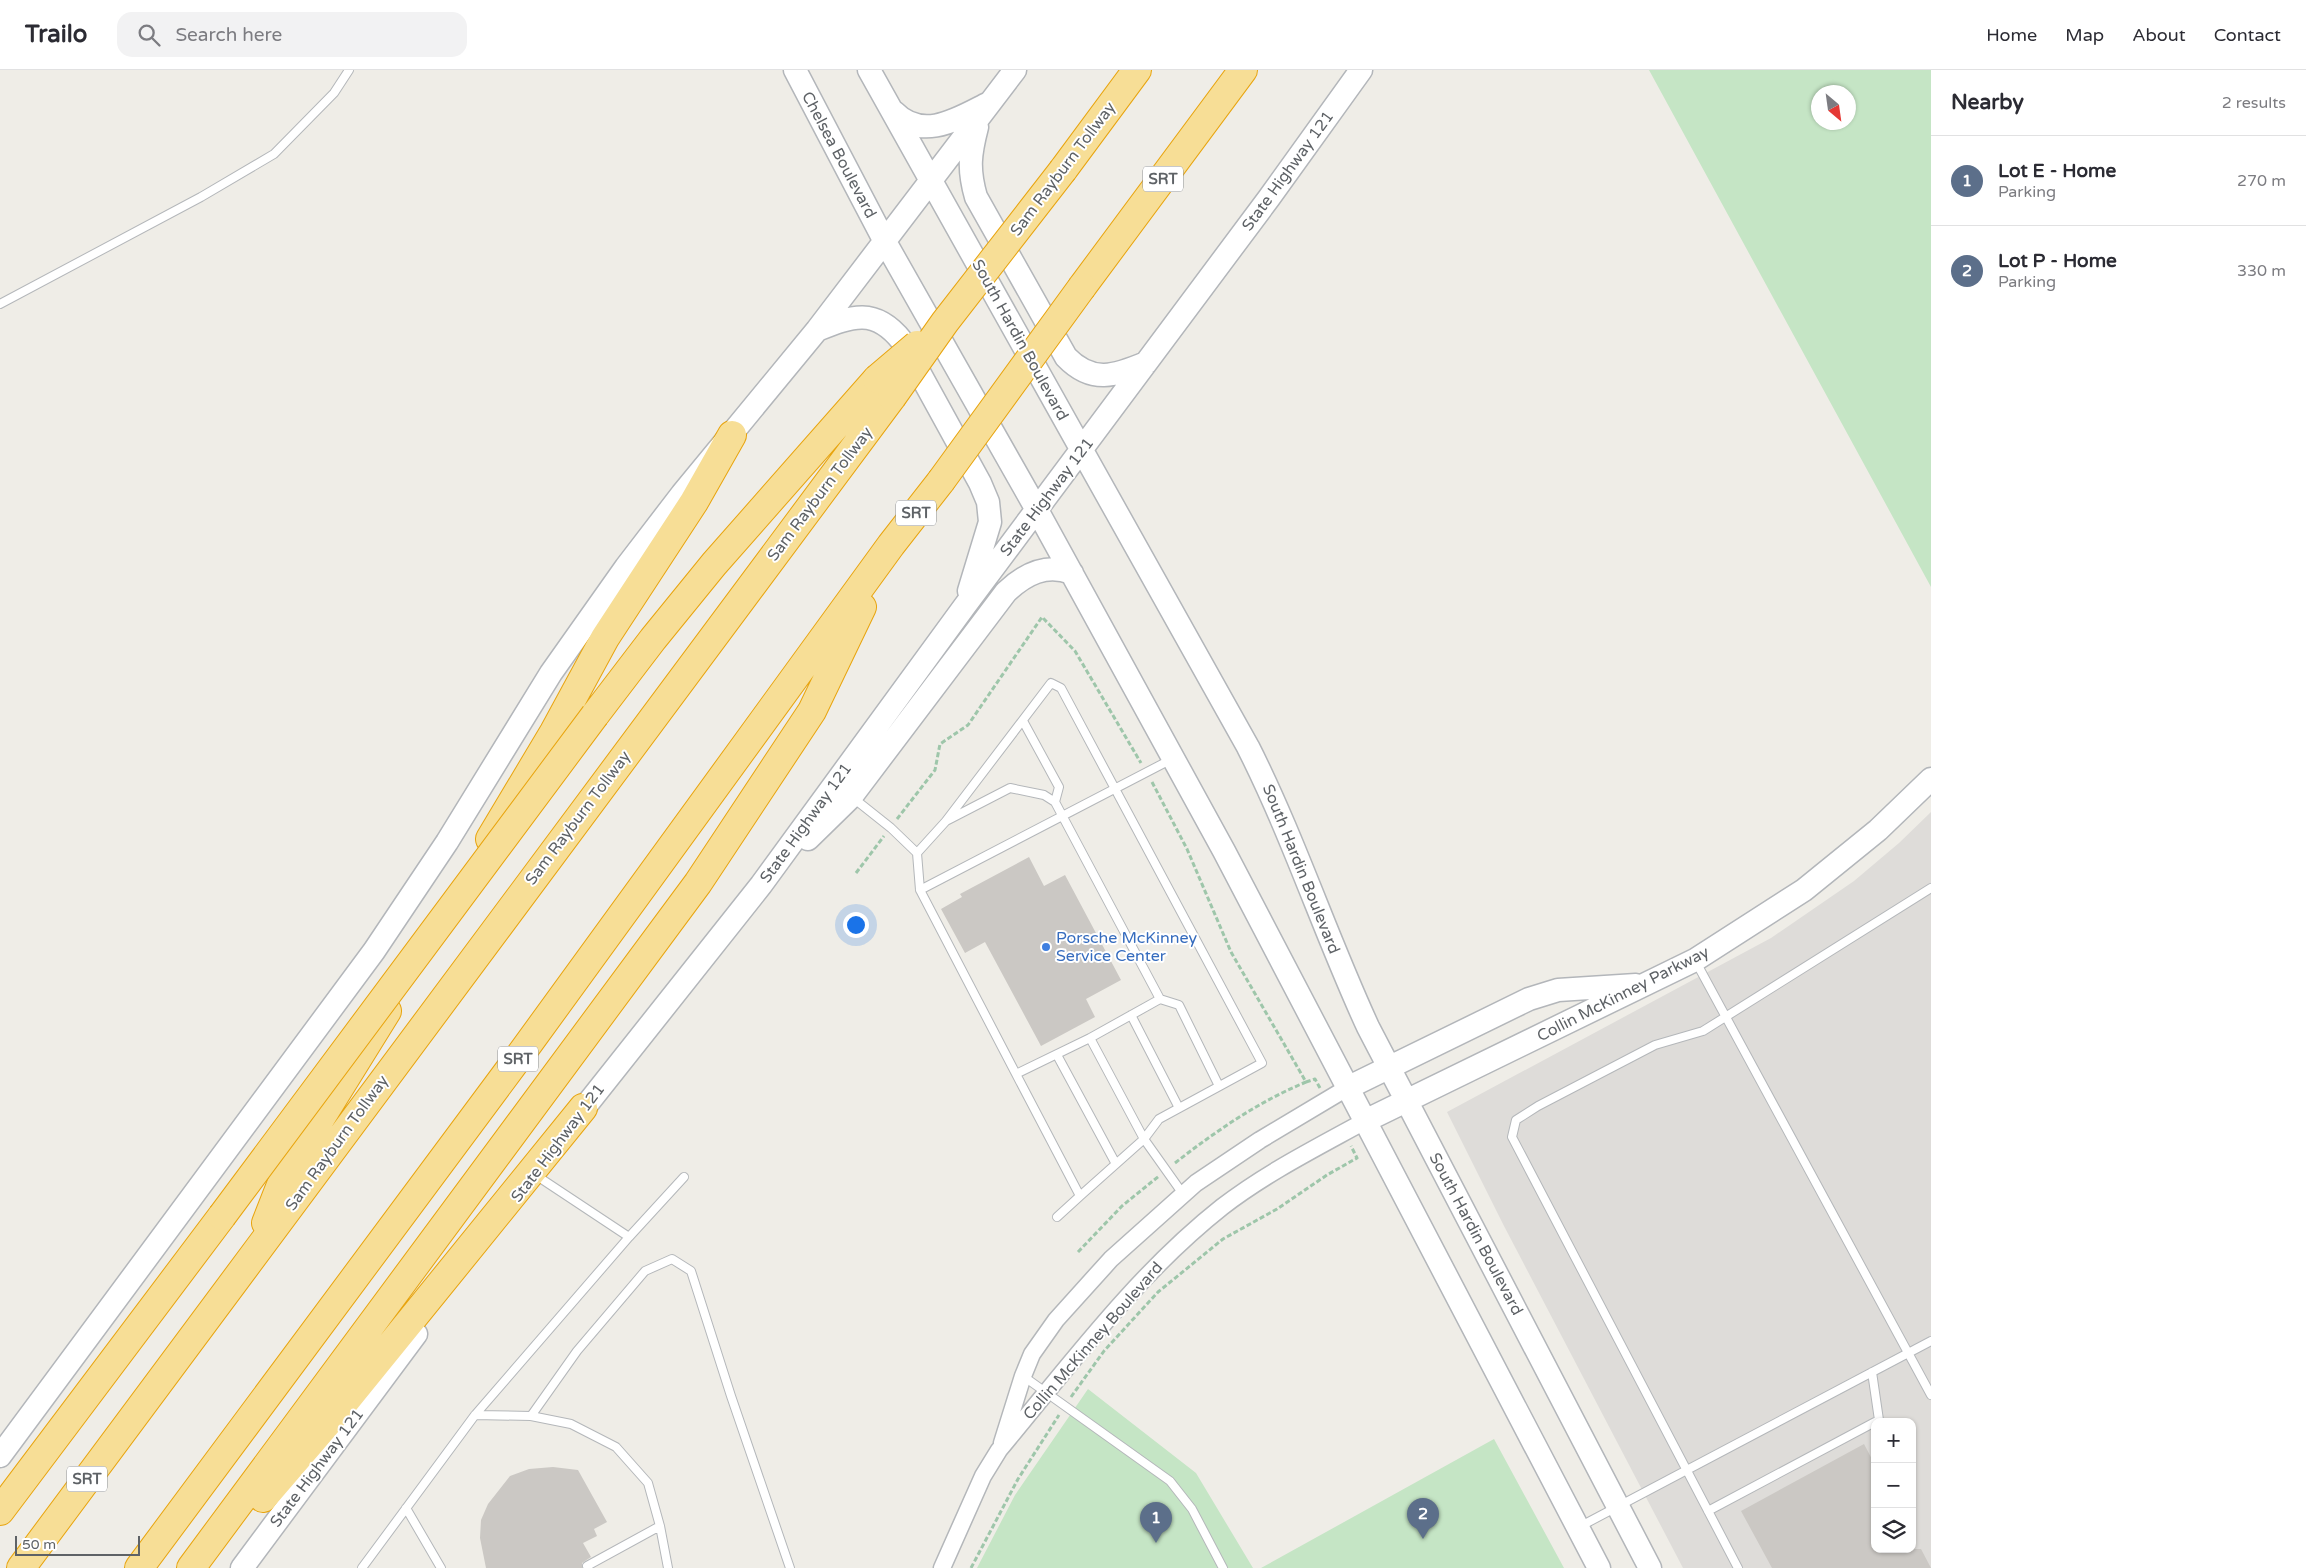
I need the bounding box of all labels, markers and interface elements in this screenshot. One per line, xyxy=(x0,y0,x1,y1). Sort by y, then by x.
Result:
search box xyxy=(117,12,467,57)
text: Trailo xyxy=(25,20,87,49)
icon: search xyxy=(135,21,163,49)
text: Search here xyxy=(175,24,282,46)
text: Home xyxy=(1986,24,2037,46)
text: Map xyxy=(2065,24,2104,46)
text: About xyxy=(2132,24,2186,46)
text: Contact xyxy=(2214,24,2281,46)
north arrow xyxy=(1811,85,1856,130)
street label: Chelsea Boulevard xyxy=(797,88,881,222)
text: Nearby xyxy=(1951,90,2024,115)
text: 2 results xyxy=(2222,93,2286,113)
street label: Sam Rayburn Tollway xyxy=(1006,98,1120,240)
street label: State Highway 121 xyxy=(1238,107,1338,235)
text: Lot E - Home xyxy=(1998,160,2116,182)
road number: SRT xyxy=(1143,166,1183,192)
text: 1 xyxy=(1962,171,1972,191)
text: 270 m xyxy=(2237,171,2286,191)
text: Parking xyxy=(1998,182,2056,202)
text: Lot P - Home xyxy=(1998,250,2117,272)
street label: South Hardin Boulevard xyxy=(967,256,1073,424)
text: 2 xyxy=(1962,261,1972,281)
text: 330 m xyxy=(2237,261,2286,281)
text: Parking xyxy=(1998,272,2056,292)
street label: Sam Rayburn Tollway xyxy=(763,423,877,565)
street label: State Highway 121 xyxy=(996,434,1098,560)
road number: SRT xyxy=(896,500,936,526)
street label: Sam Rayburn Tollway xyxy=(521,747,635,889)
street label: State Highway 121 xyxy=(756,759,856,887)
street label: South Hardin Boulevard xyxy=(1258,781,1344,957)
your location xyxy=(843,912,869,938)
place label: Porsche McKinney Service Center xyxy=(1056,928,1197,966)
marker: Porsche McKinney Service Center xyxy=(1040,941,1052,953)
street label: Collin McKinney Parkway xyxy=(1534,942,1713,1046)
road number: SRT xyxy=(498,1046,538,1072)
street label: Sam Rayburn Tollway xyxy=(281,1071,393,1215)
street label: State Highway 121 xyxy=(507,1080,609,1206)
street label: South Hardin Boulevard xyxy=(1425,1149,1527,1319)
street label: Collin McKinney Boulevard xyxy=(1019,1258,1167,1424)
street label: State Highway 121 xyxy=(266,1405,368,1531)
map controls xyxy=(1871,1418,1916,1553)
button: + xyxy=(1871,1418,1916,1463)
button: − xyxy=(1871,1463,1916,1508)
road number: SRT xyxy=(67,1466,107,1492)
pin: 2 xyxy=(1407,1498,1439,1539)
pin: 1 xyxy=(1140,1502,1172,1543)
button: layers xyxy=(1871,1508,1916,1553)
scale bar xyxy=(15,1533,140,1556)
text: 50 m xyxy=(22,1536,56,1553)

